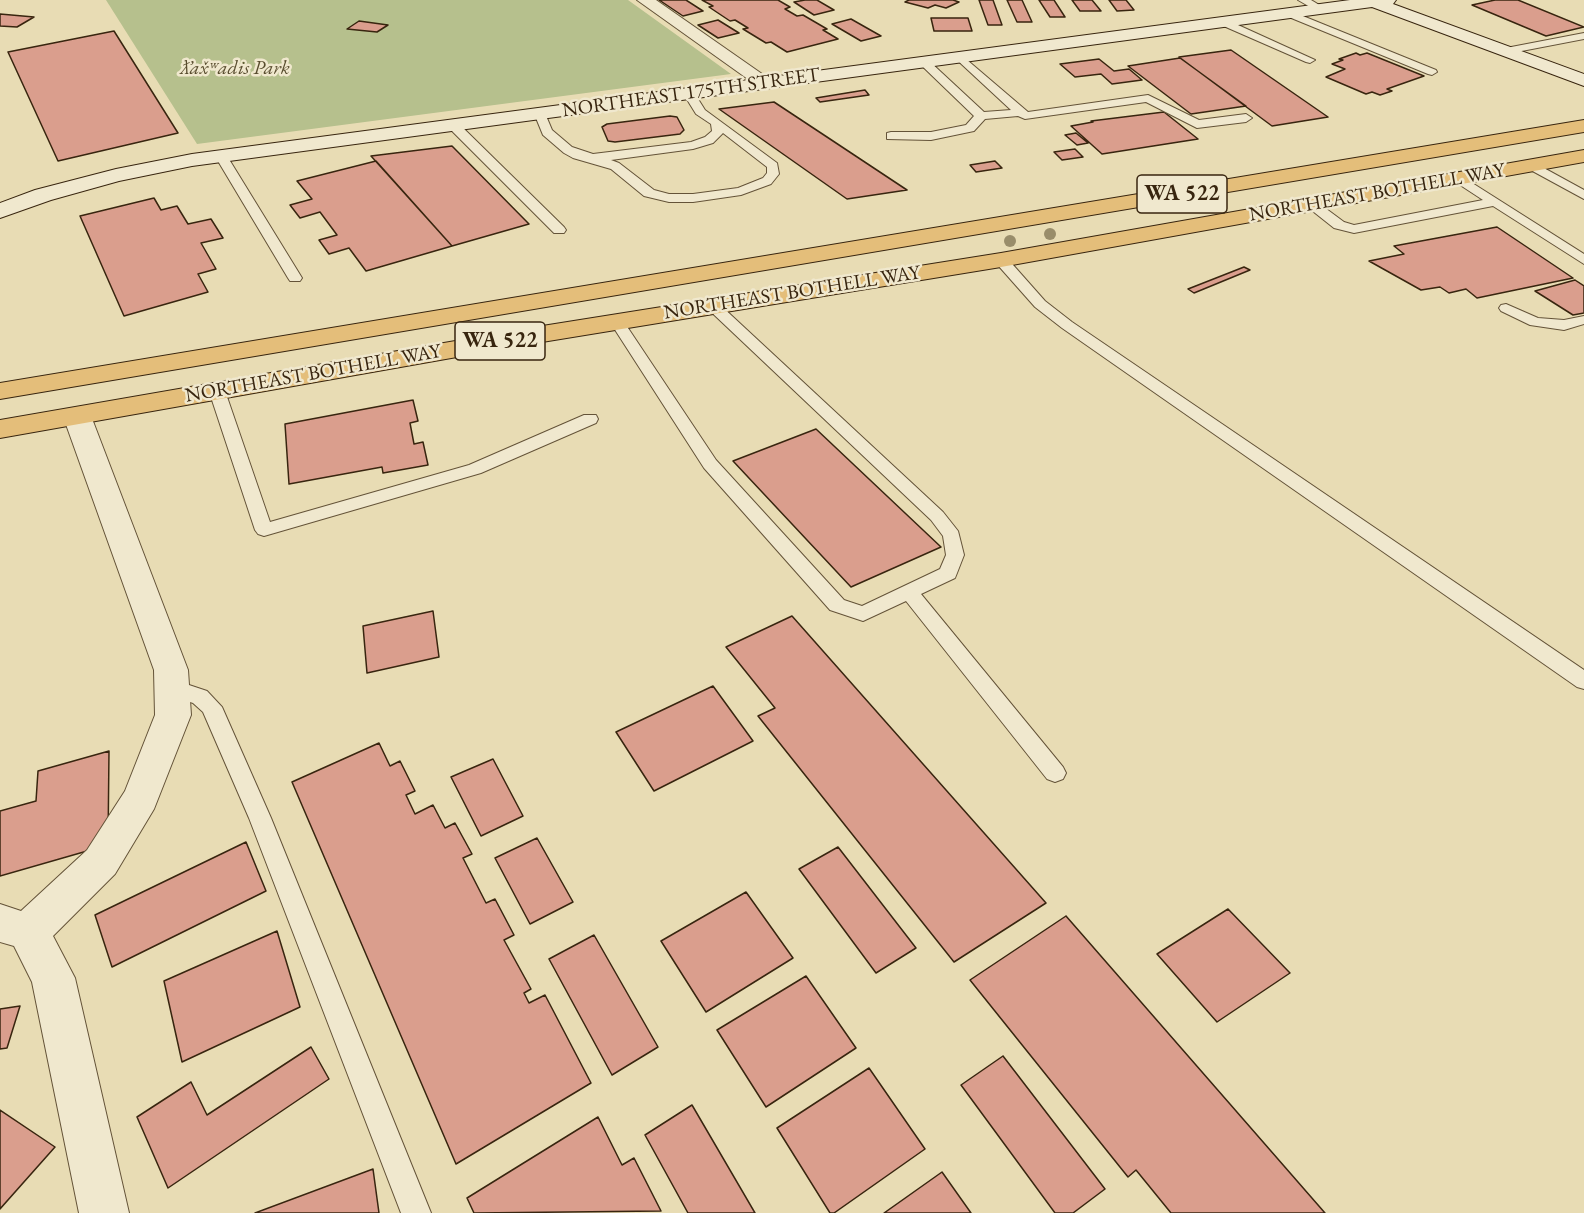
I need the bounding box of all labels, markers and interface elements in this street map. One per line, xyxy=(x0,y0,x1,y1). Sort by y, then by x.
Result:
park label: ƛ̕ax̌ʷadis Park xyxy=(180,57,290,81)
street label: NORTHEAST 175TH STREET xyxy=(561,63,821,123)
street label: NORTHEAST BOTHELL WAY xyxy=(1247,159,1507,227)
road number: WA 522 xyxy=(1137,175,1227,213)
street label: NORTHEAST BOTHELL WAY xyxy=(662,261,922,325)
road number: WA 522 xyxy=(455,322,545,360)
street label: NORTHEAST BOTHELL WAY xyxy=(183,340,443,408)

